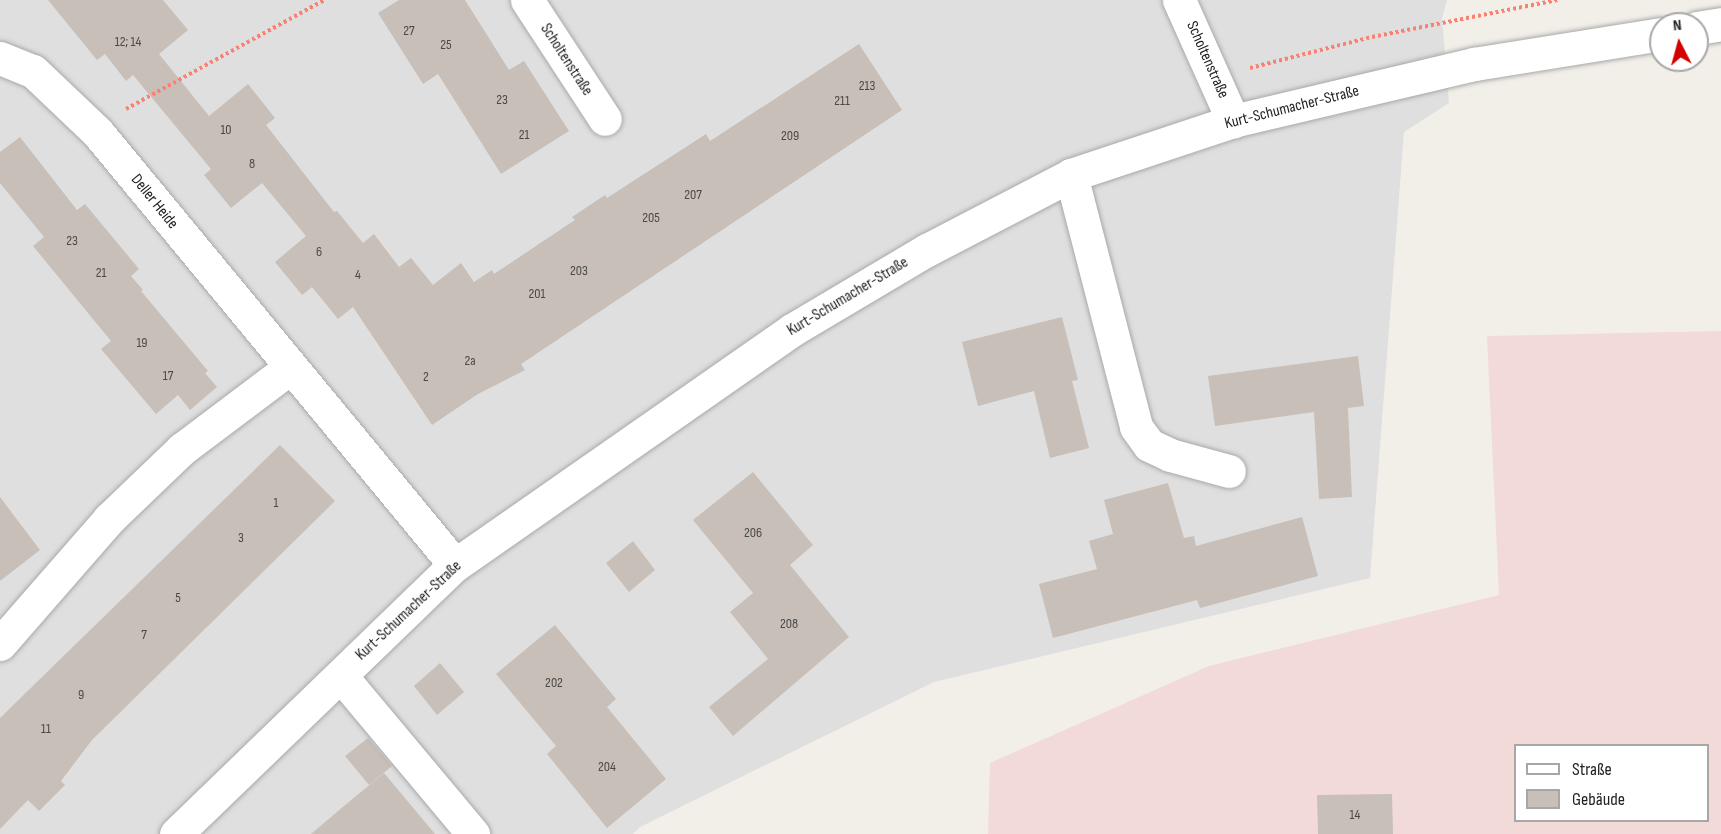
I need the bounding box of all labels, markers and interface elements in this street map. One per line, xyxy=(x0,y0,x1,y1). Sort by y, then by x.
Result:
north arrow xyxy=(1649,12,1709,72)
text: N xyxy=(1672,16,1683,35)
street label: Scholtenstraße xyxy=(1182,19,1232,101)
street label: Scholtenstraße xyxy=(536,20,596,100)
house number: 27 xyxy=(403,23,415,39)
house number: 12; 14 xyxy=(115,34,141,50)
house number: 25 xyxy=(440,37,452,53)
house number: 213 xyxy=(859,78,875,94)
street label: Kurt-Schumacher-Straße xyxy=(1223,82,1361,134)
house number: 23 xyxy=(496,92,508,108)
house number: 211 xyxy=(834,93,850,109)
house number: 10 xyxy=(220,122,232,138)
house number: 21 xyxy=(519,127,529,143)
house number: 209 xyxy=(781,128,799,144)
house number: 8 xyxy=(249,156,255,172)
street label: Deller Heide xyxy=(126,171,182,233)
house number: 207 xyxy=(684,187,702,203)
house number: 205 xyxy=(642,210,660,226)
house number: 23 xyxy=(66,233,78,249)
house number: 6 xyxy=(316,244,322,260)
street label: Kurt-Schumacher-Straße xyxy=(784,253,912,341)
house number: 203 xyxy=(570,263,588,279)
house number: 21 xyxy=(96,265,106,281)
house number: 4 xyxy=(355,267,361,283)
house number: 201 xyxy=(529,286,545,302)
house number: 19 xyxy=(136,335,148,351)
house number: 2a xyxy=(464,353,476,369)
house number: 17 xyxy=(163,368,173,384)
house number: 2 xyxy=(423,369,429,385)
house number: 1 xyxy=(274,495,278,511)
house number: 206 xyxy=(744,525,762,541)
house number: 3 xyxy=(238,530,244,546)
street label: Kurt-Schumacher-Straße xyxy=(352,557,466,665)
house number: 5 xyxy=(175,590,181,606)
house number: 208 xyxy=(780,616,798,632)
house number: 7 xyxy=(141,627,147,643)
house number: 202 xyxy=(545,675,563,691)
house number: 9 xyxy=(78,687,84,703)
house number: 11 xyxy=(41,721,51,737)
legend xyxy=(1514,744,1709,822)
house number: 204 xyxy=(598,759,616,775)
text: Straße xyxy=(1572,759,1612,780)
text: Gebäude xyxy=(1572,789,1625,810)
house number: 14 xyxy=(1350,807,1360,823)

